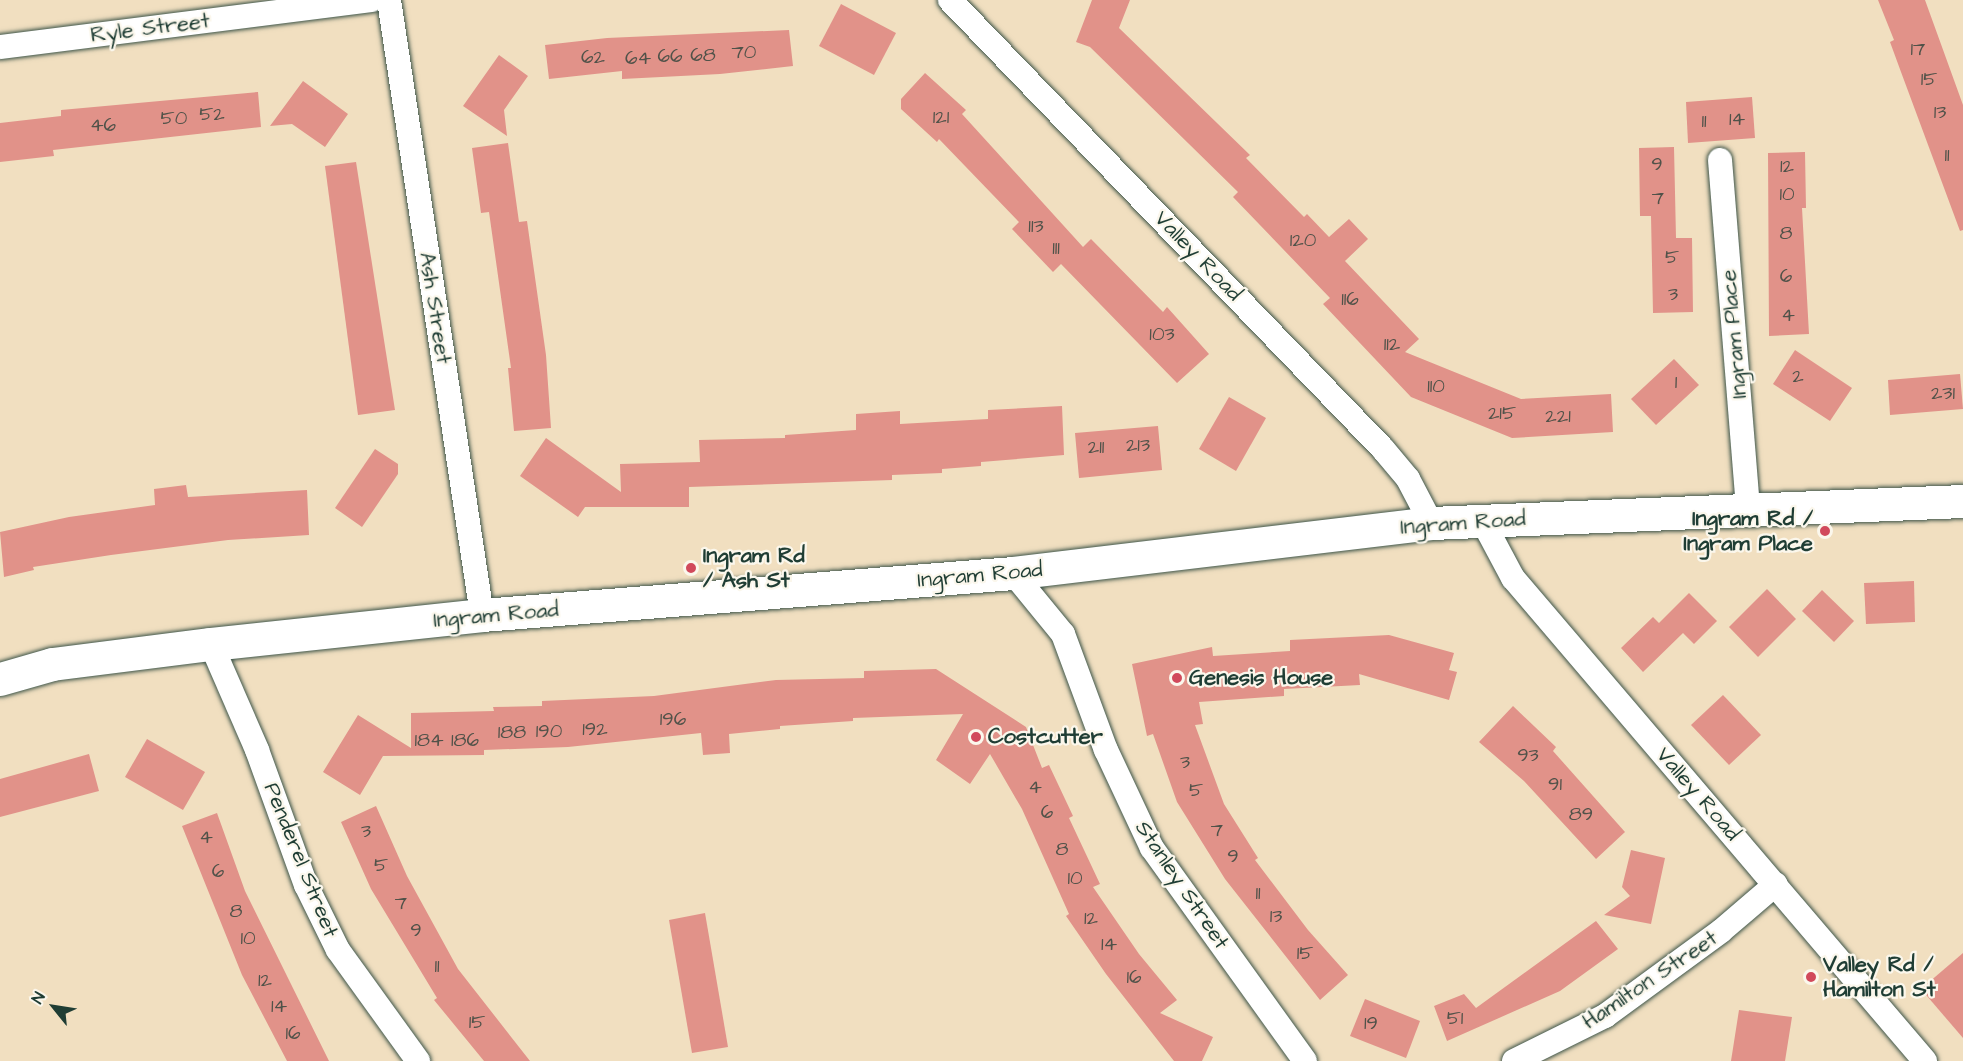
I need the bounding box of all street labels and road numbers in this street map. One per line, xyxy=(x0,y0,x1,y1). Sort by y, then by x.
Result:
street label: Ryle Street xyxy=(89,8,211,48)
street label: Valley Road xyxy=(1148,205,1248,307)
street label: Ash Street xyxy=(413,250,457,366)
street label: Ingram Place xyxy=(1715,268,1753,400)
street label: Ingram Road xyxy=(1399,505,1527,541)
street label: Ingram Road xyxy=(916,556,1044,594)
street label: Ingram Road xyxy=(432,596,560,634)
street label: Valley Road xyxy=(1650,742,1746,846)
street label: Penderel Street xyxy=(258,779,344,941)
street label: Stanley Street xyxy=(1129,816,1235,954)
street label: Hamilton Street xyxy=(1577,925,1723,1035)

